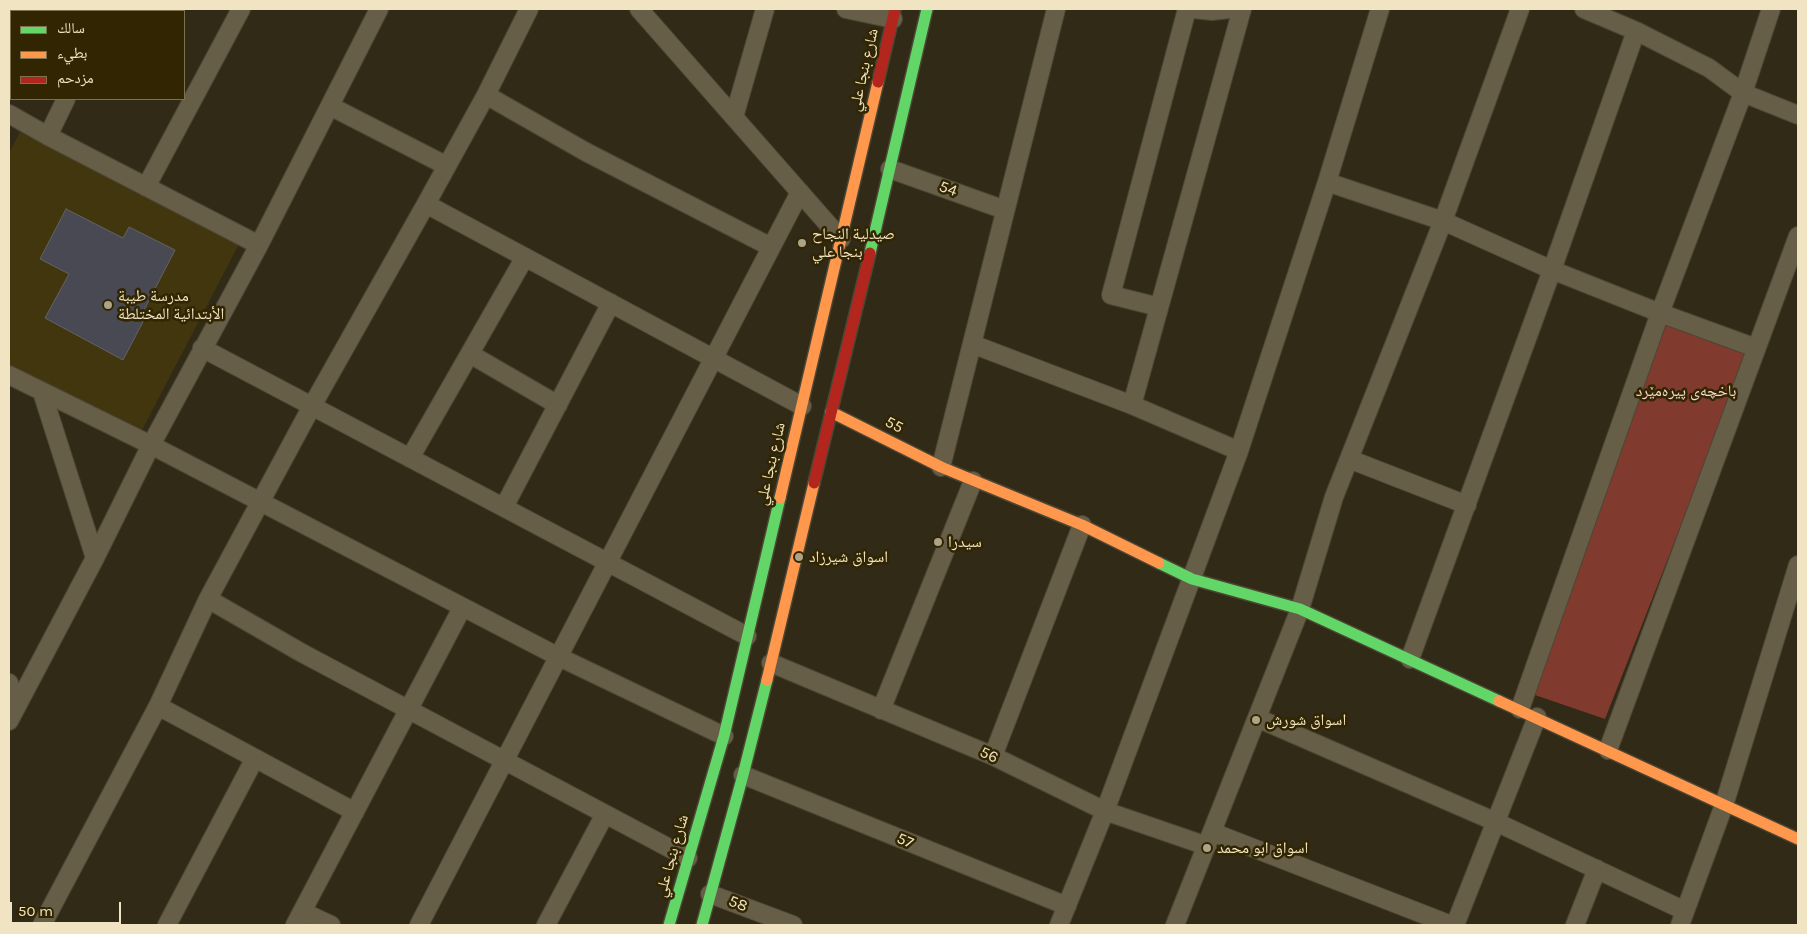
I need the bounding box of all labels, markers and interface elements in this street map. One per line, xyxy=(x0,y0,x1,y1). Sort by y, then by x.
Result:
legend xyxy=(10,10,185,100)
text: سالك xyxy=(57,19,85,37)
street label: شارع بنجا علي xyxy=(845,27,883,113)
text: بطيء xyxy=(57,44,87,62)
text: مزدحم xyxy=(57,69,94,87)
street label: 54 xyxy=(936,177,960,201)
place label: صيدلية النجاح بنجا علي xyxy=(812,224,895,262)
marker: صيدلية النجاح بنجا علي xyxy=(796,237,808,249)
place label: مدرسة طيبة الأبتدائية المختلطة xyxy=(118,286,224,324)
marker: مدرسة طيبة الأبتدائية المختلطة xyxy=(102,299,114,311)
park label: باخچەی پیرەمێرد xyxy=(1636,381,1736,401)
street label: 55 xyxy=(882,412,906,438)
street label: شارع بنجا علي xyxy=(752,421,790,507)
place label: سيدرا xyxy=(948,532,982,552)
marker: سيدرا xyxy=(932,536,944,548)
place label: اسواق شيرزاد xyxy=(809,547,888,567)
marker: اسواق شيرزاد xyxy=(793,551,805,563)
place label: اسواق شورش xyxy=(1266,710,1346,730)
marker: اسواق شورش xyxy=(1250,714,1262,726)
street label: 56 xyxy=(977,743,1001,767)
street label: شارع بنجا علي xyxy=(651,813,693,899)
street label: 57 xyxy=(894,829,916,853)
place label: اسواق ابو محمد xyxy=(1217,838,1308,858)
marker: اسواق ابو محمد xyxy=(1201,842,1213,854)
scale bar xyxy=(12,892,124,924)
street label: 58 xyxy=(726,892,750,916)
text: 50 m xyxy=(18,902,53,920)

